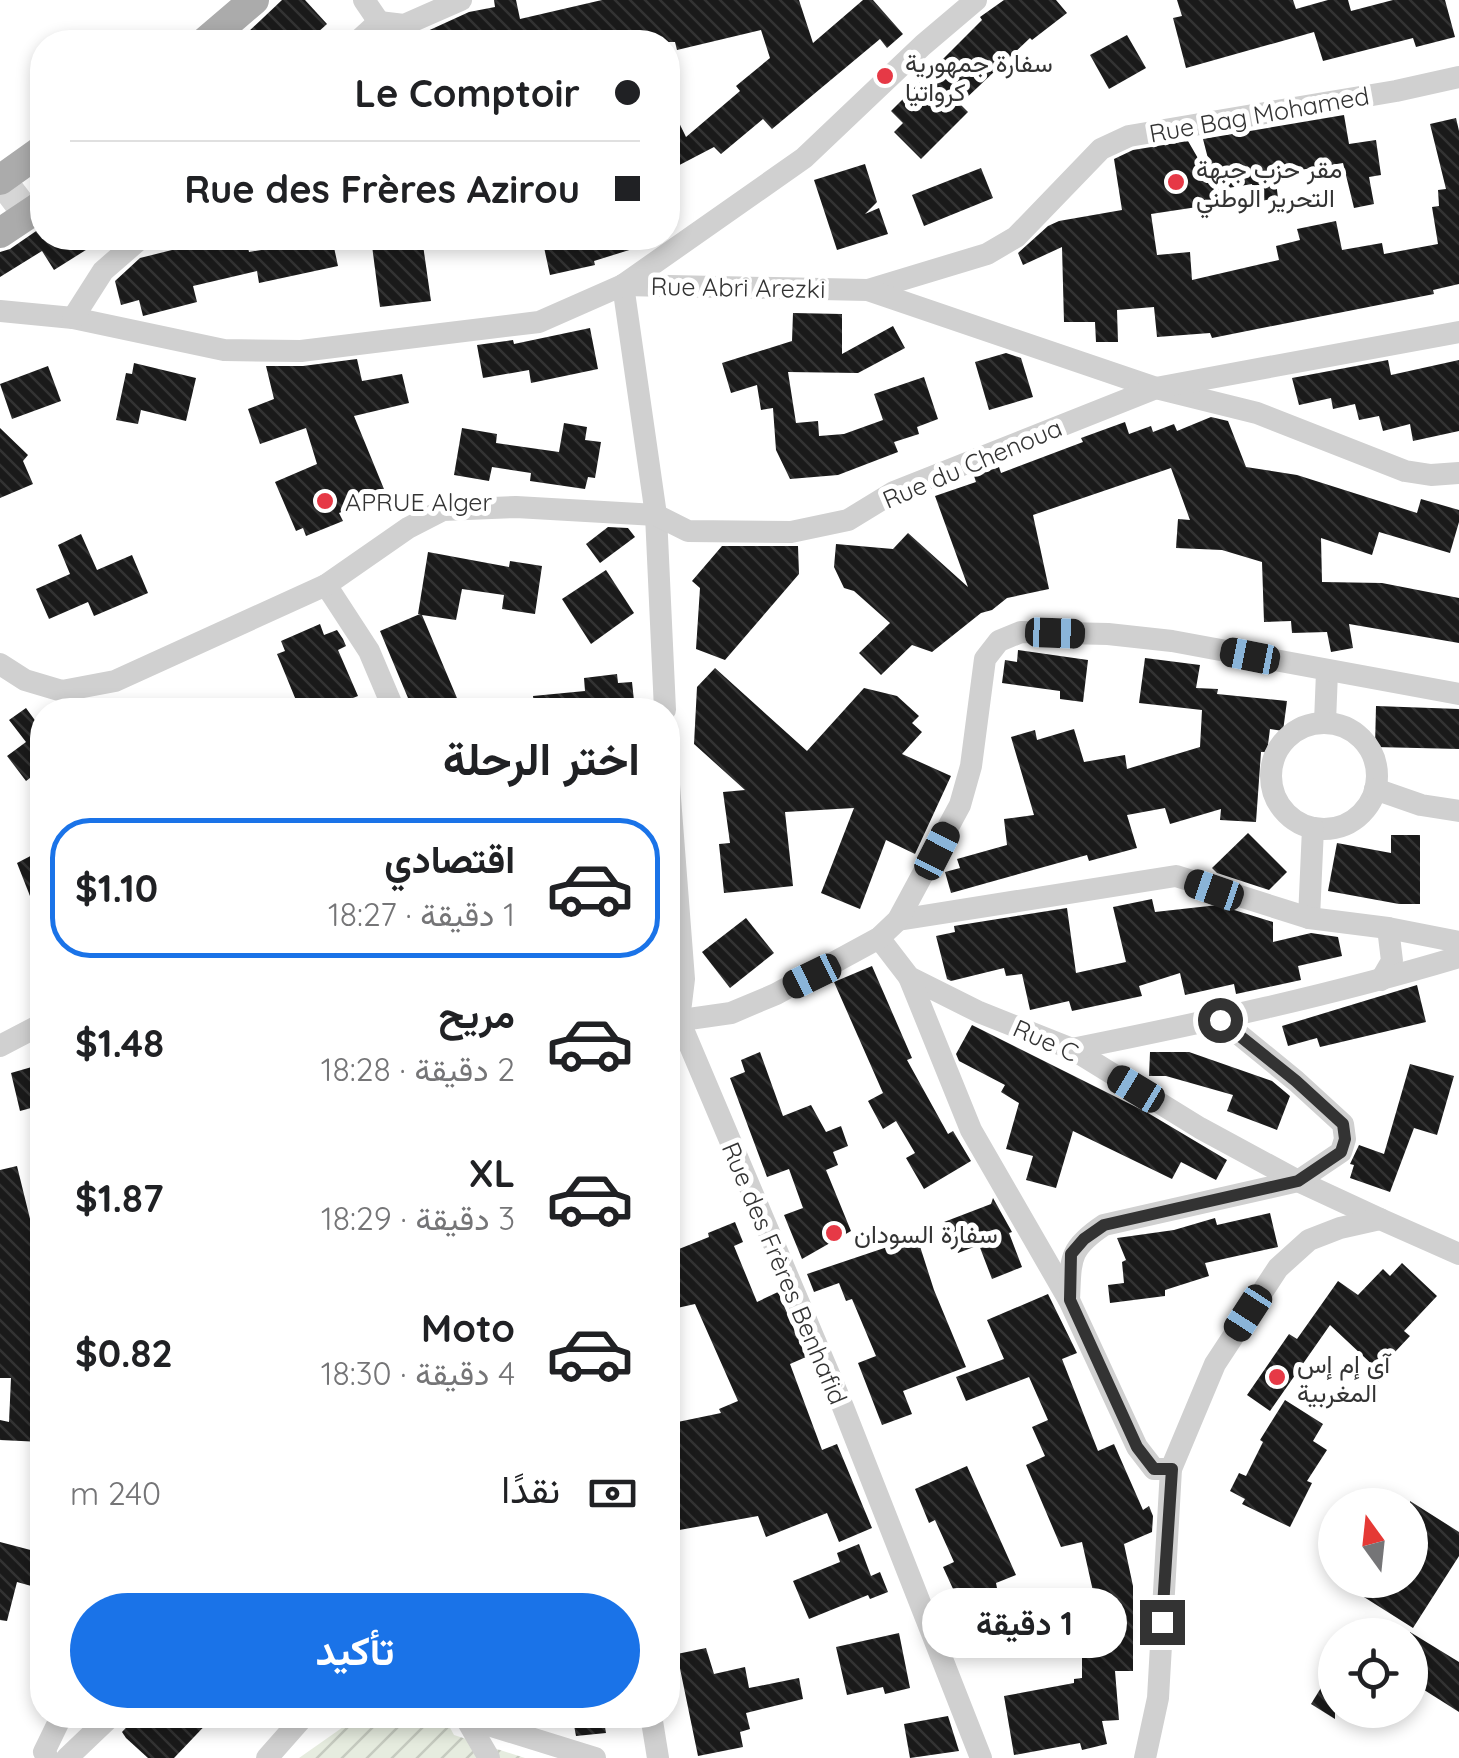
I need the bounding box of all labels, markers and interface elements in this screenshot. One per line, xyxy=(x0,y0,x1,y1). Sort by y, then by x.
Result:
place label: سفارة جمهورية كرواتيا xyxy=(905,47,1053,108)
marker: سفارة جمهورية كرواتيا xyxy=(874,65,896,87)
text: Le Comptoir xyxy=(355,69,580,117)
street label: Rue Bag Mohamed xyxy=(1147,79,1371,149)
place label: مقر حزب جبهة التحرير الوطني xyxy=(1196,153,1342,219)
text: Rue des Frères Azirou xyxy=(184,165,580,213)
marker: مقر حزب جبهة التحرير الوطني xyxy=(1165,171,1187,193)
street label: Rue Abri Arezki xyxy=(650,270,826,304)
street label: Rue du Chenoua xyxy=(878,411,1066,515)
place label: APRUE Alger xyxy=(345,486,492,517)
marker: APRUE Alger xyxy=(314,490,336,512)
car xyxy=(1024,617,1086,649)
car xyxy=(1218,636,1282,676)
text: اختر الرحلة xyxy=(443,730,640,786)
car xyxy=(910,817,964,885)
text: اقتصادي xyxy=(384,835,515,883)
icon: car xyxy=(545,843,635,933)
text: $1.10 xyxy=(75,864,158,912)
car xyxy=(1181,866,1247,914)
text: 1 دقيقة · 18:27 xyxy=(328,894,515,934)
car xyxy=(778,949,846,1003)
text: مريح xyxy=(439,990,515,1038)
icon: car xyxy=(545,998,635,1088)
route start xyxy=(1198,998,1243,1043)
street label: Rue C xyxy=(1009,1012,1083,1068)
text: $1.48 xyxy=(75,1019,164,1067)
text: 2 دقيقة · 18:28 xyxy=(321,1049,515,1089)
car xyxy=(1103,1061,1169,1117)
street label: Rue des Frères Benhafid xyxy=(716,1137,854,1409)
text: XL xyxy=(469,1149,515,1197)
icon: car xyxy=(545,1153,635,1243)
text: $1.87 xyxy=(75,1174,164,1222)
text: 3 دقيقة · 18:29 xyxy=(321,1198,515,1238)
place label: سفارة السودان xyxy=(854,1218,998,1250)
marker: سفارة السودان xyxy=(823,1222,845,1244)
car xyxy=(1219,1280,1277,1346)
text: Moto xyxy=(421,1304,515,1352)
icon: car xyxy=(545,1308,635,1398)
text: $0.82 xyxy=(75,1329,173,1377)
place label: آي إم إس المغربية xyxy=(1297,1348,1392,1409)
text: 4 دقيقة · 18:30 xyxy=(321,1353,515,1393)
marker: آي إم إس المغربية xyxy=(1266,1366,1288,1388)
text: نقدًا xyxy=(501,1465,560,1513)
icon: cash xyxy=(585,1466,640,1521)
text: 240 m xyxy=(70,1473,161,1513)
north arrow xyxy=(1318,1488,1428,1598)
map controls xyxy=(1318,1488,1428,1728)
callout: 1 دقيقة xyxy=(922,1587,1127,1657)
button: تأكيد xyxy=(70,1593,640,1708)
route end xyxy=(1140,1600,1185,1645)
text: 1 دقيقة xyxy=(976,1603,1073,1643)
button: locate xyxy=(1318,1618,1428,1728)

